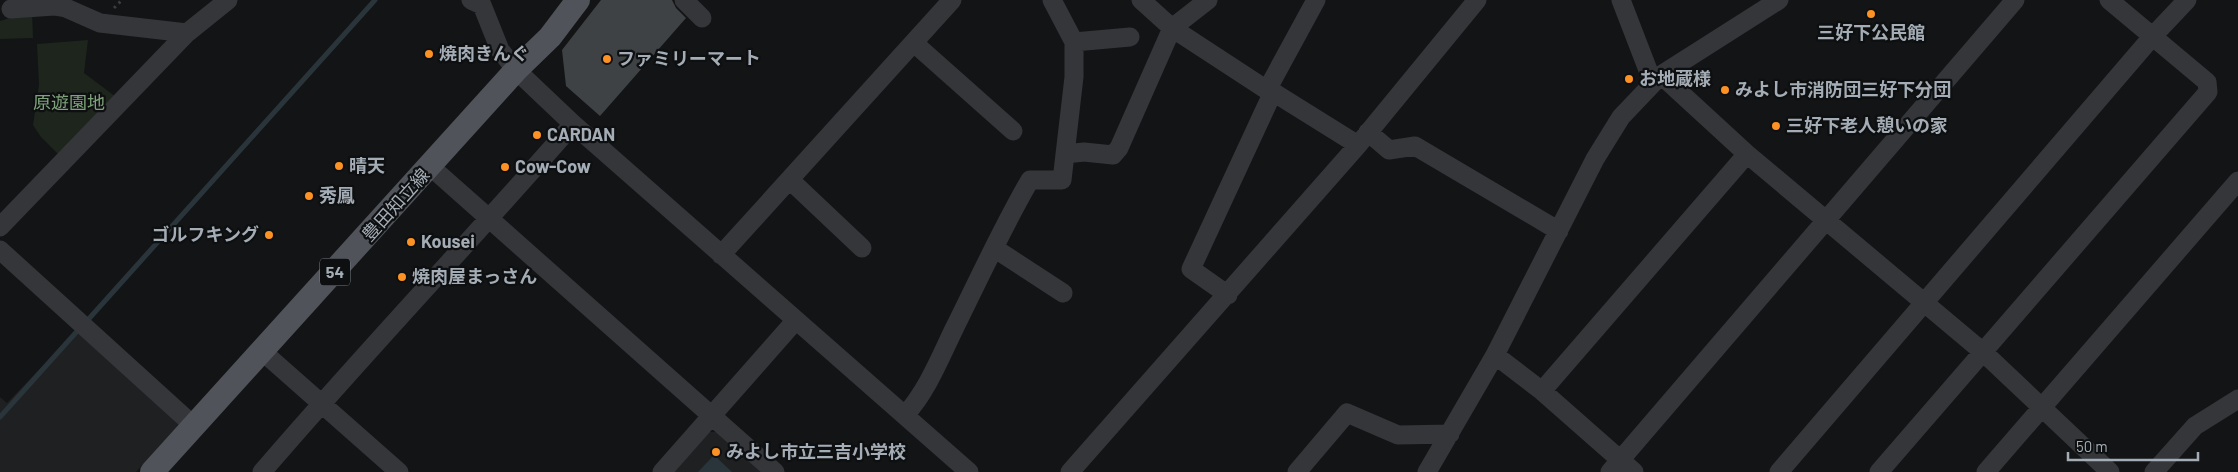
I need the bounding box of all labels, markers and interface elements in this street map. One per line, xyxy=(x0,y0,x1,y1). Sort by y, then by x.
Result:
marker: 三好下公民館 xyxy=(1865,8,1877,20)
place label: 三好下公民館 xyxy=(1817,21,1925,43)
place label: 焼肉きんぐ xyxy=(439,42,529,64)
place label: ファミリーマート xyxy=(617,47,761,69)
marker: 焼肉きんぐ xyxy=(423,48,435,60)
marker: ファミリーマート xyxy=(601,53,613,65)
place label: お地蔵様 xyxy=(1639,67,1711,89)
marker: お地蔵様 xyxy=(1623,73,1635,85)
place label: みよし市消防団三好下分団 xyxy=(1735,78,1951,100)
marker: みよし市消防団三好下分団 xyxy=(1719,84,1731,96)
park label: 原遊園地 xyxy=(33,91,105,113)
place label: 三好下老人憩いの家 xyxy=(1786,114,1948,136)
marker: 三好下老人憩いの家 xyxy=(1770,120,1782,132)
place label: CARDAN xyxy=(547,123,615,145)
marker: CARDAN xyxy=(531,129,543,141)
place label: 晴天 xyxy=(349,154,385,176)
place label: Cow-Cow xyxy=(515,155,591,177)
marker: 晴天 xyxy=(333,160,345,172)
marker: Cow-Cow xyxy=(499,161,511,173)
street label: 豊田知立線 xyxy=(357,164,434,245)
place label: 秀鳳 xyxy=(319,184,355,206)
marker: 秀鳳 xyxy=(303,190,315,202)
place label: ゴルフキング xyxy=(152,223,259,245)
marker: ゴルフキング xyxy=(263,229,275,241)
place label: Kousei xyxy=(421,230,475,252)
marker: Kousei xyxy=(405,236,417,248)
road number: 54 xyxy=(320,258,350,286)
place label: 焼肉屋まっさん xyxy=(412,265,537,287)
marker: 焼肉屋まっさん xyxy=(396,271,408,283)
scale bar xyxy=(2068,430,2198,462)
text: 50 m xyxy=(2076,437,2108,455)
place label: みよし市立三吉小学校 xyxy=(726,440,906,462)
marker: みよし市立三吉小学校 xyxy=(710,446,722,458)

